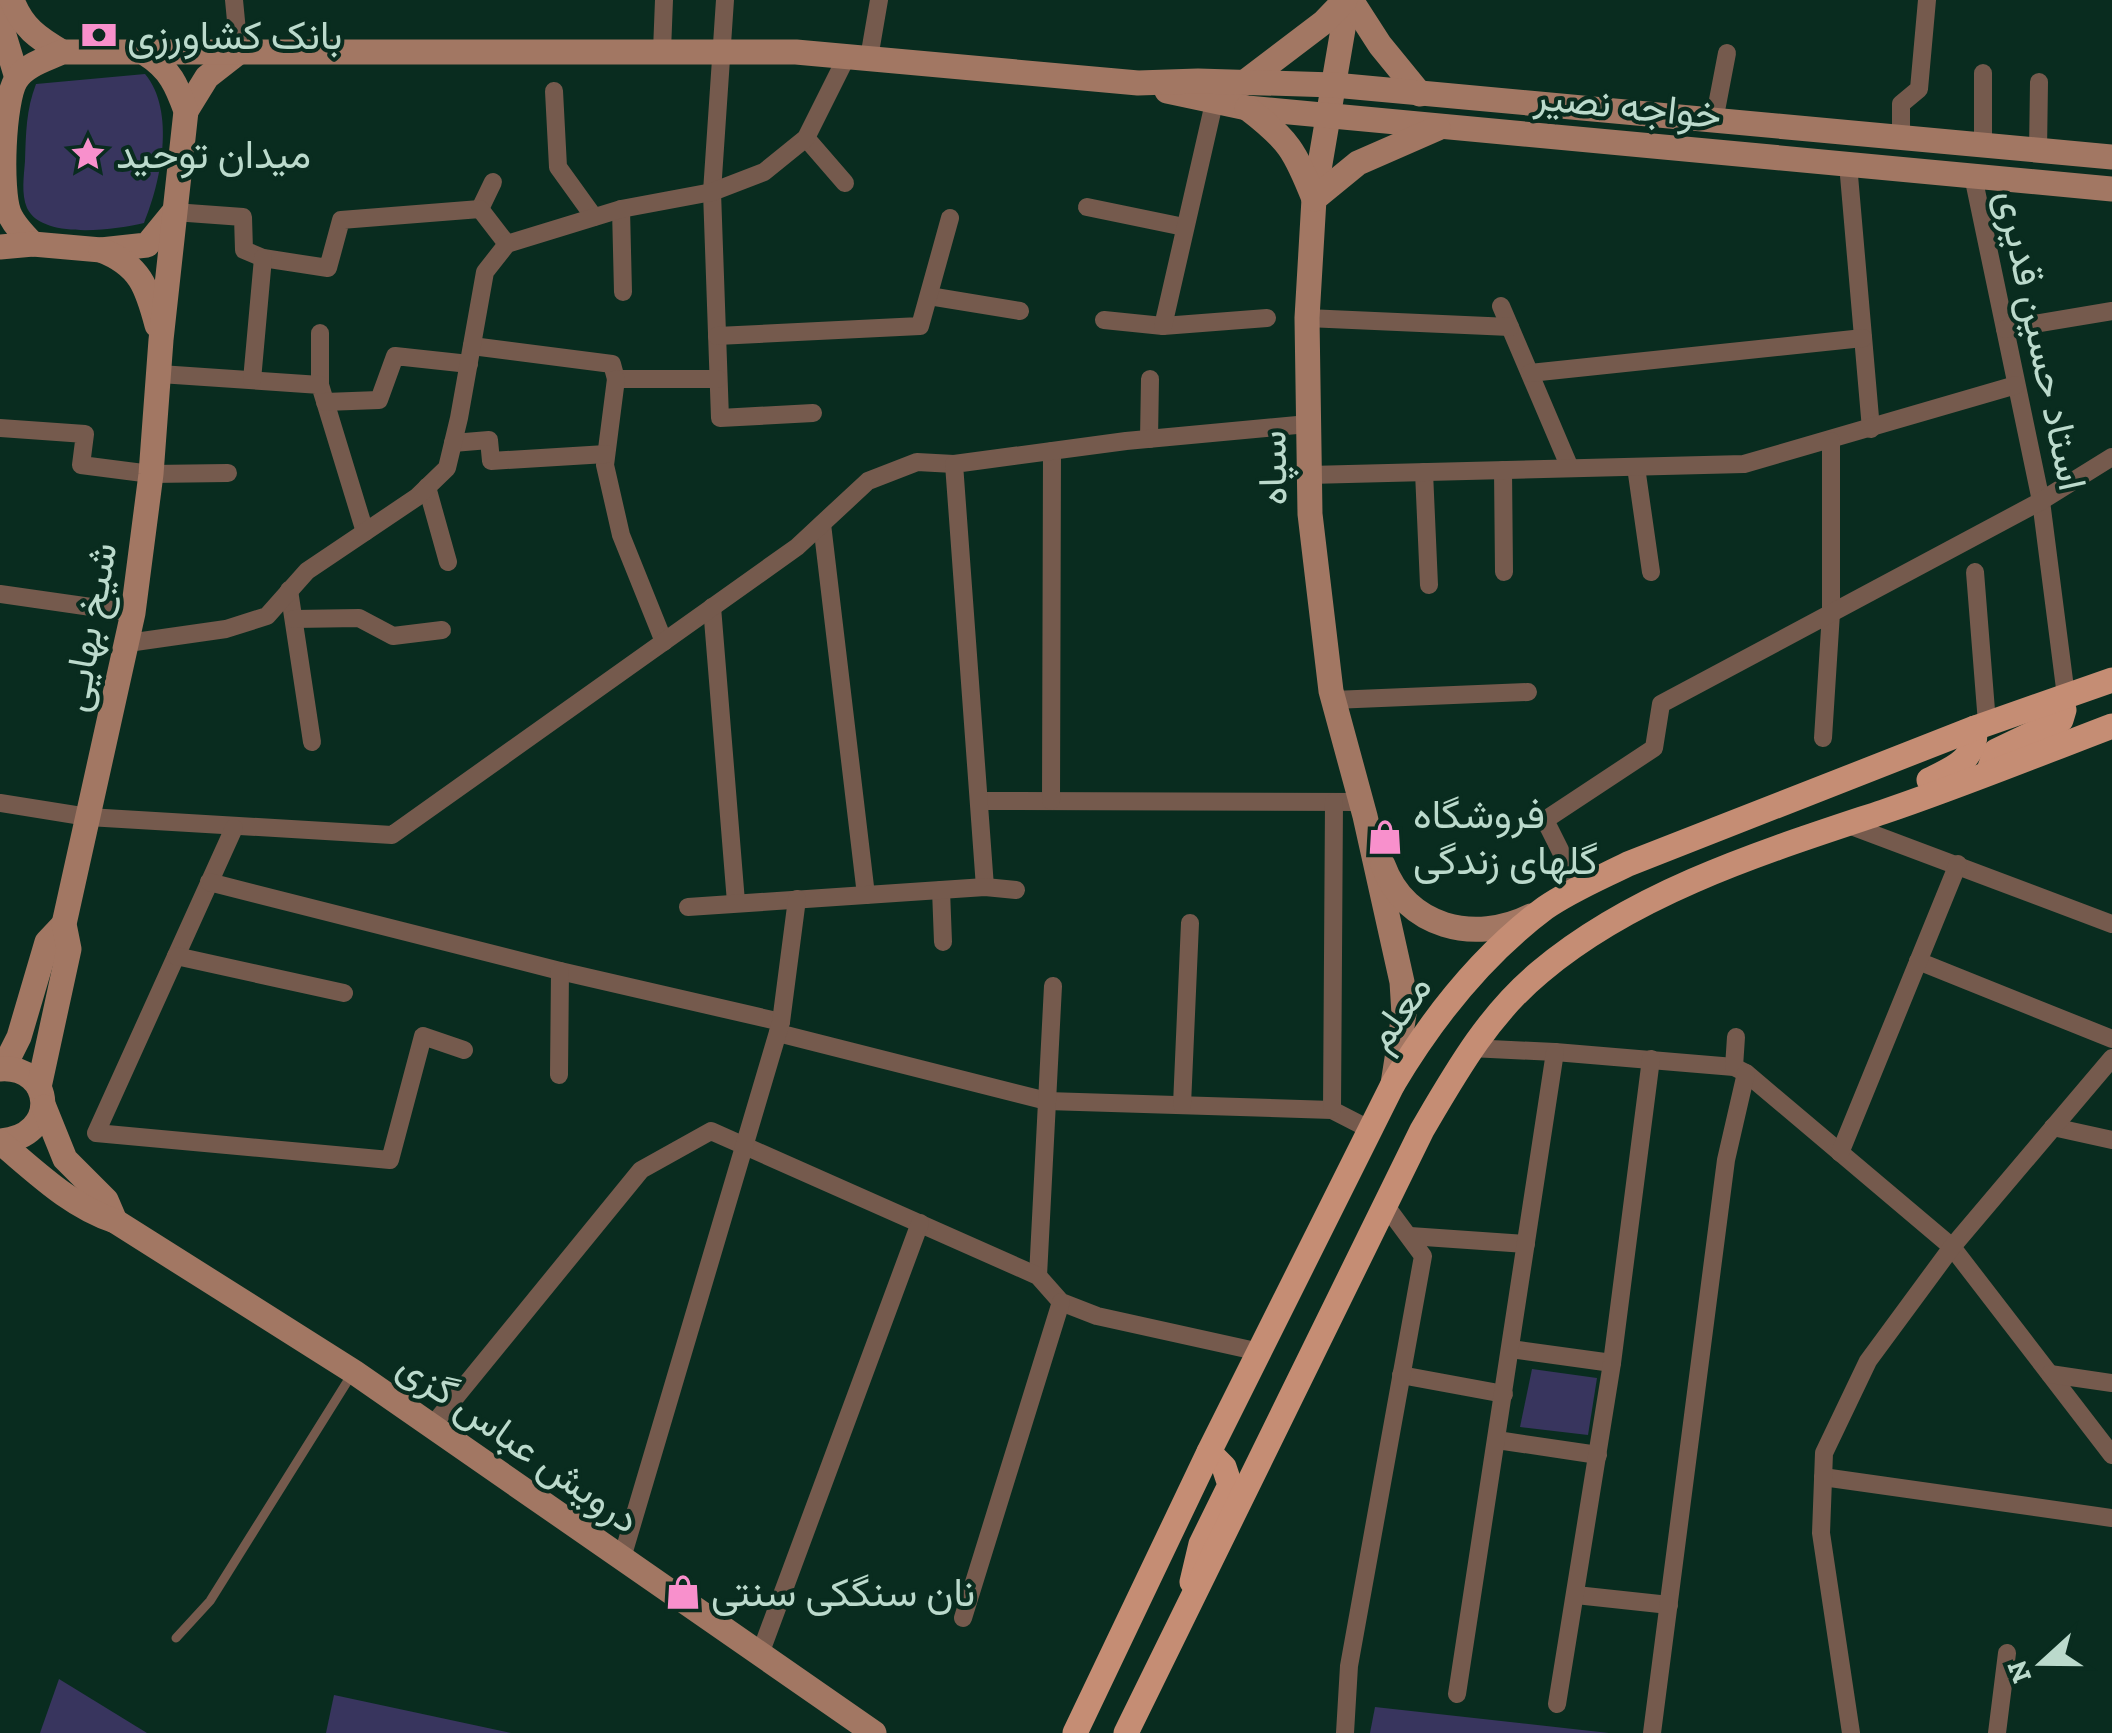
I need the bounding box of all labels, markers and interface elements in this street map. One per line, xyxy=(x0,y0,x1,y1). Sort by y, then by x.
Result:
place label: بانک کشاورزی xyxy=(127,11,342,60)
bank icon: بانک کشاورزی xyxy=(80,16,118,54)
street label: خواجه نصیر xyxy=(1531,71,1724,140)
place label: میدان توحید xyxy=(116,130,311,179)
place icon: میدان توحید xyxy=(69,135,107,173)
street label: استاد حسین قدیری xyxy=(1986,185,2097,495)
street label: سپاه xyxy=(1247,430,1300,506)
street label: شیخ بهایی xyxy=(50,539,130,716)
place label: فروشگاه گلهای زندگی xyxy=(1413,790,1598,885)
shop icon: فروشگاه گلهای زندگی xyxy=(1366,818,1404,856)
street label: معلم xyxy=(1355,965,1443,1061)
street label: درویش عباس گزی xyxy=(388,1341,649,1544)
place label: نان سنگکی سنتی xyxy=(711,1568,975,1616)
shop icon: نان سنگکی سنتی xyxy=(664,1573,702,1611)
north arrow xyxy=(1992,1613,2092,1713)
text: N xyxy=(2000,1656,2038,1688)

